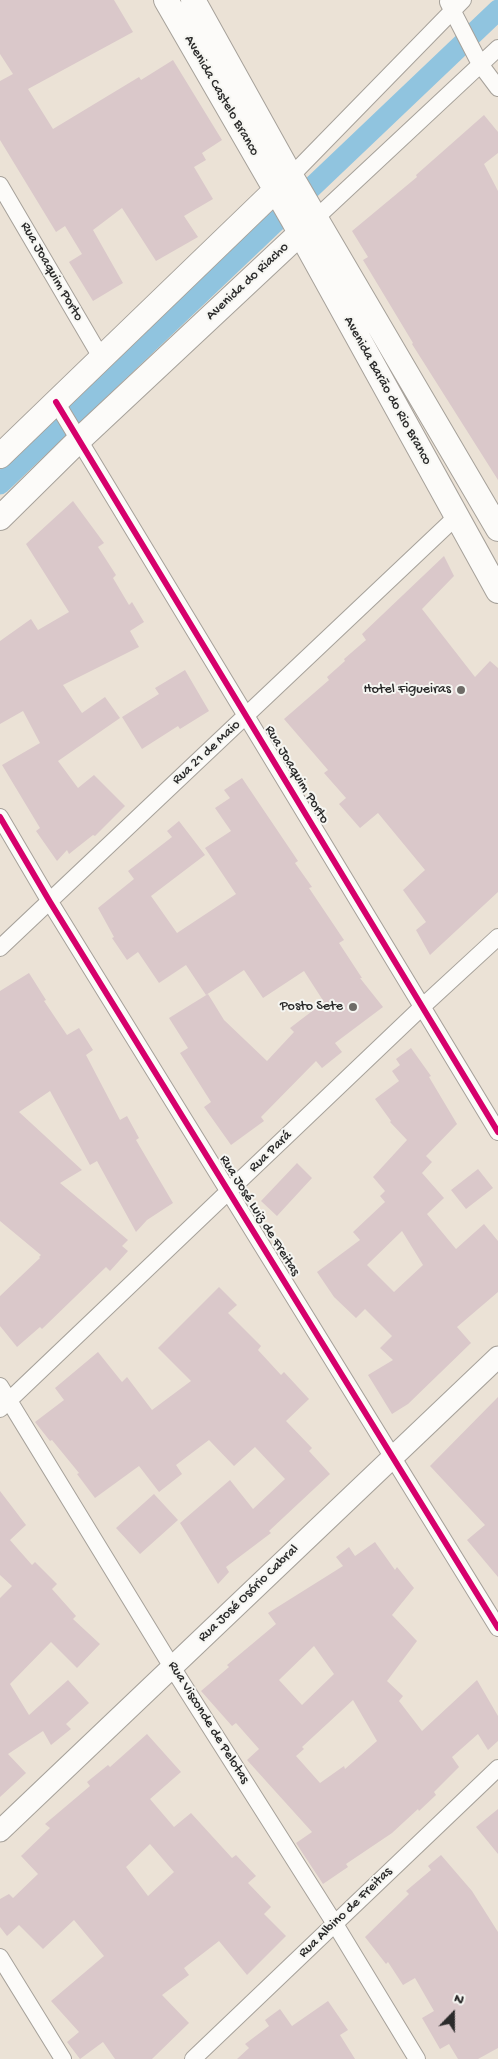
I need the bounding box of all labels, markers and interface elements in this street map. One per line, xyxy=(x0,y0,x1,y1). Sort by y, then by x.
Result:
street label: Avenida Castelo Branco xyxy=(180,33,262,159)
street label: Rua Joaquim Porto xyxy=(16,219,86,325)
street label: Avenida do Riacho xyxy=(203,239,293,325)
street label: Avenida Barão do Rio Branco xyxy=(339,314,435,468)
place label: Hotel Figueiras xyxy=(364,682,451,698)
marker: Hotel Figueiras xyxy=(455,684,467,696)
street label: Rua 21 de Maio xyxy=(169,717,245,789)
street label: Rua Joaquim Porto xyxy=(260,723,332,827)
place label: Posto Sete xyxy=(280,999,343,1015)
marker: Posto Sete xyxy=(347,1001,359,1013)
street label: Rua Pará xyxy=(246,1127,296,1177)
street label: Rua José Luiz de Freitas xyxy=(215,1152,303,1280)
street label: Rua José Osório Cabral xyxy=(195,1542,303,1646)
street label: Rua Visconde de Pelotas xyxy=(163,1659,253,1787)
street label: Rua Albino de Freitas xyxy=(296,1864,396,1962)
north arrow xyxy=(428,1989,478,2039)
text: N xyxy=(451,1990,466,2009)

